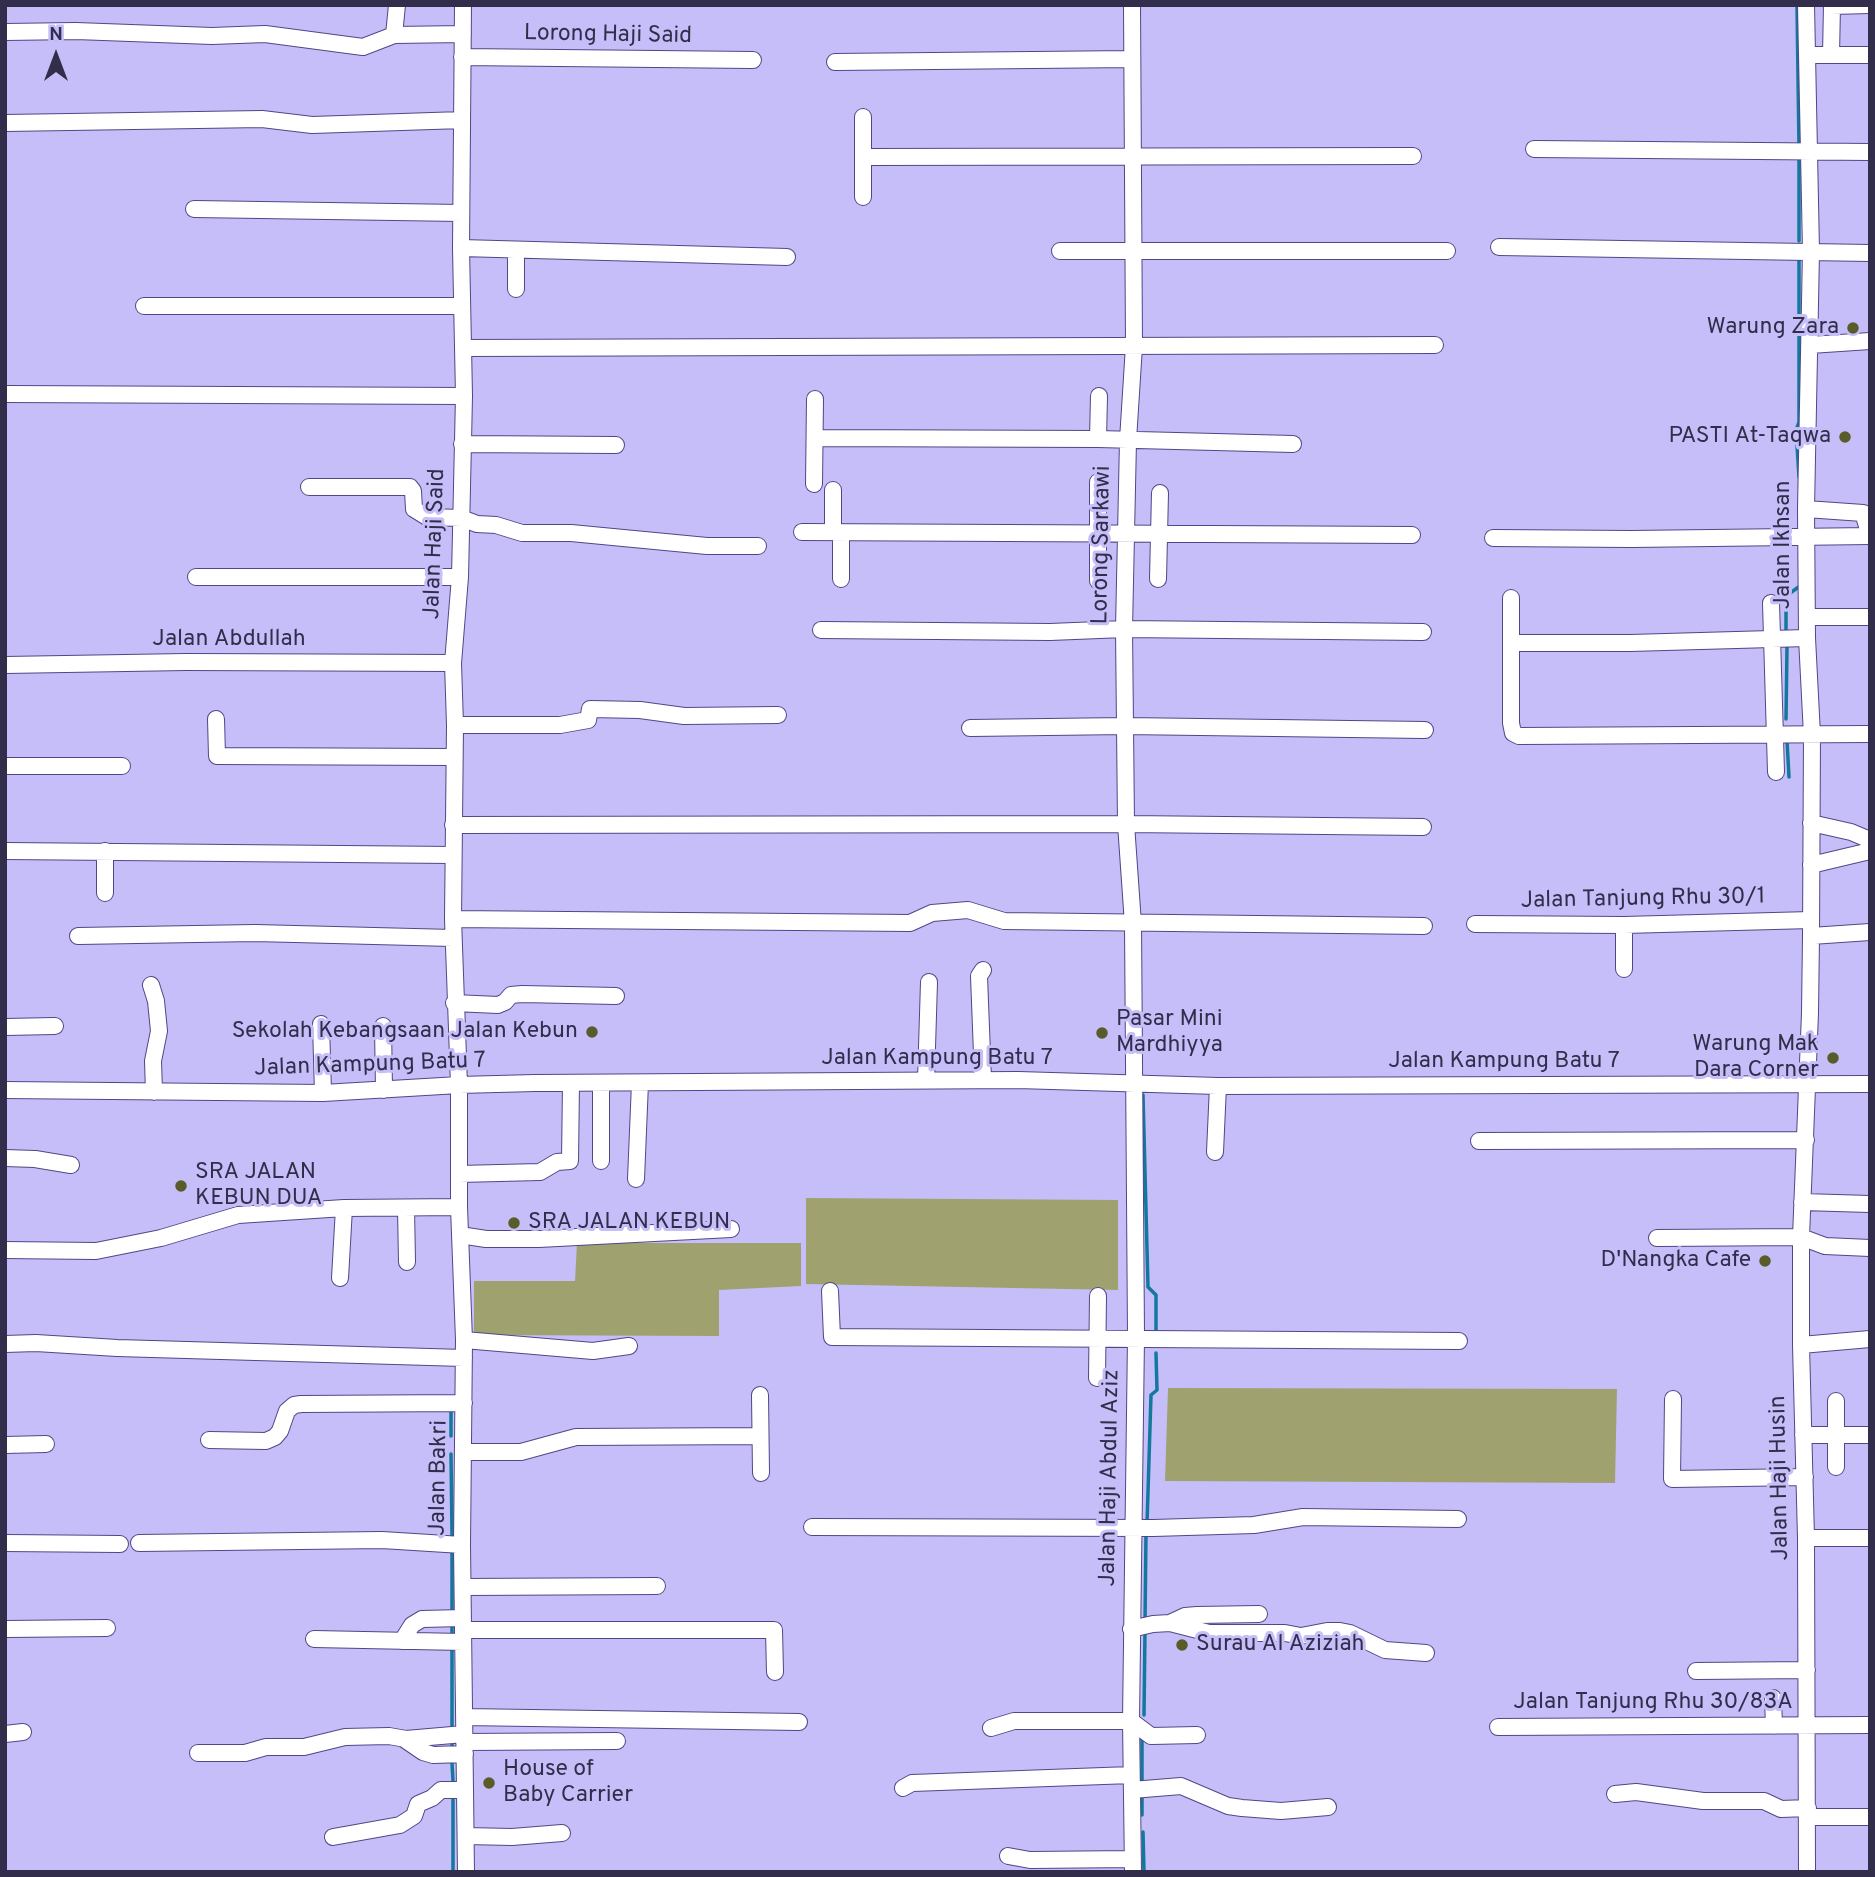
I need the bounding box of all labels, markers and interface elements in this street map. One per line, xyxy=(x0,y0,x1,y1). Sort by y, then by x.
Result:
north arrow xyxy=(21,21,91,91)
street label: Lorong Haji Said xyxy=(524,21,692,51)
text: N xyxy=(49,23,63,47)
place label: Warung Zara xyxy=(1706,314,1839,342)
marker: Warung Zara xyxy=(1845,320,1861,336)
place label: PASTI At-Taqwa xyxy=(1669,423,1831,451)
marker: PASTI At-Taqwa xyxy=(1837,429,1853,445)
street label: Lorong Sarkawi xyxy=(1088,465,1118,625)
street label: Jalan Haji Said xyxy=(420,468,452,620)
street label: Jalan Ikhsan xyxy=(1770,480,1798,610)
street label: Jalan Abdullah xyxy=(152,626,306,654)
street label: Jalan Tanjung Rhu 30/1 xyxy=(1520,884,1766,916)
place label: Pasar Mini Mardhiyya xyxy=(1116,1006,1223,1060)
place label: Sekolah Kebangsaan Jalan Kebun xyxy=(232,1018,578,1046)
marker: Sekolah Kebangsaan Jalan Kebun xyxy=(584,1024,600,1040)
marker: Pasar Mini Mardhiyya xyxy=(1094,1025,1110,1041)
place label: Warung Mak Dara Corner xyxy=(1692,1031,1819,1085)
street label: Jalan Kampung Batu 7 xyxy=(821,1045,1053,1073)
street label: Jalan Kampung Batu 7 xyxy=(254,1048,486,1084)
street label: Jalan Kampung Batu 7 xyxy=(1388,1048,1620,1076)
marker: Warung Mak Dara Corner xyxy=(1825,1050,1841,1066)
place label: SRA JALAN KEBUN DUA xyxy=(195,1159,322,1213)
marker: SRA JALAN KEBUN DUA xyxy=(173,1178,189,1194)
place label: SRA JALAN KEBUN xyxy=(528,1209,730,1237)
marker: SRA JALAN KEBUN xyxy=(506,1215,522,1231)
place label: D'Nangka Cafe xyxy=(1601,1247,1751,1275)
marker: D'Nangka Cafe xyxy=(1757,1253,1773,1269)
street label: Jalan Haji Abdul Aziz xyxy=(1095,1369,1127,1587)
street label: Jalan Haji Husin xyxy=(1766,1395,1796,1561)
street label: Jalan Bakri xyxy=(425,1420,455,1536)
place label: Surau Al Aziziah xyxy=(1196,1631,1364,1659)
marker: Surau Al Aziziah xyxy=(1174,1637,1190,1653)
street label: Jalan Tanjung Rhu 30/83A xyxy=(1513,1689,1793,1717)
place label: House of Baby Carrier xyxy=(503,1756,633,1810)
marker: House of Baby Carrier xyxy=(481,1775,497,1791)

